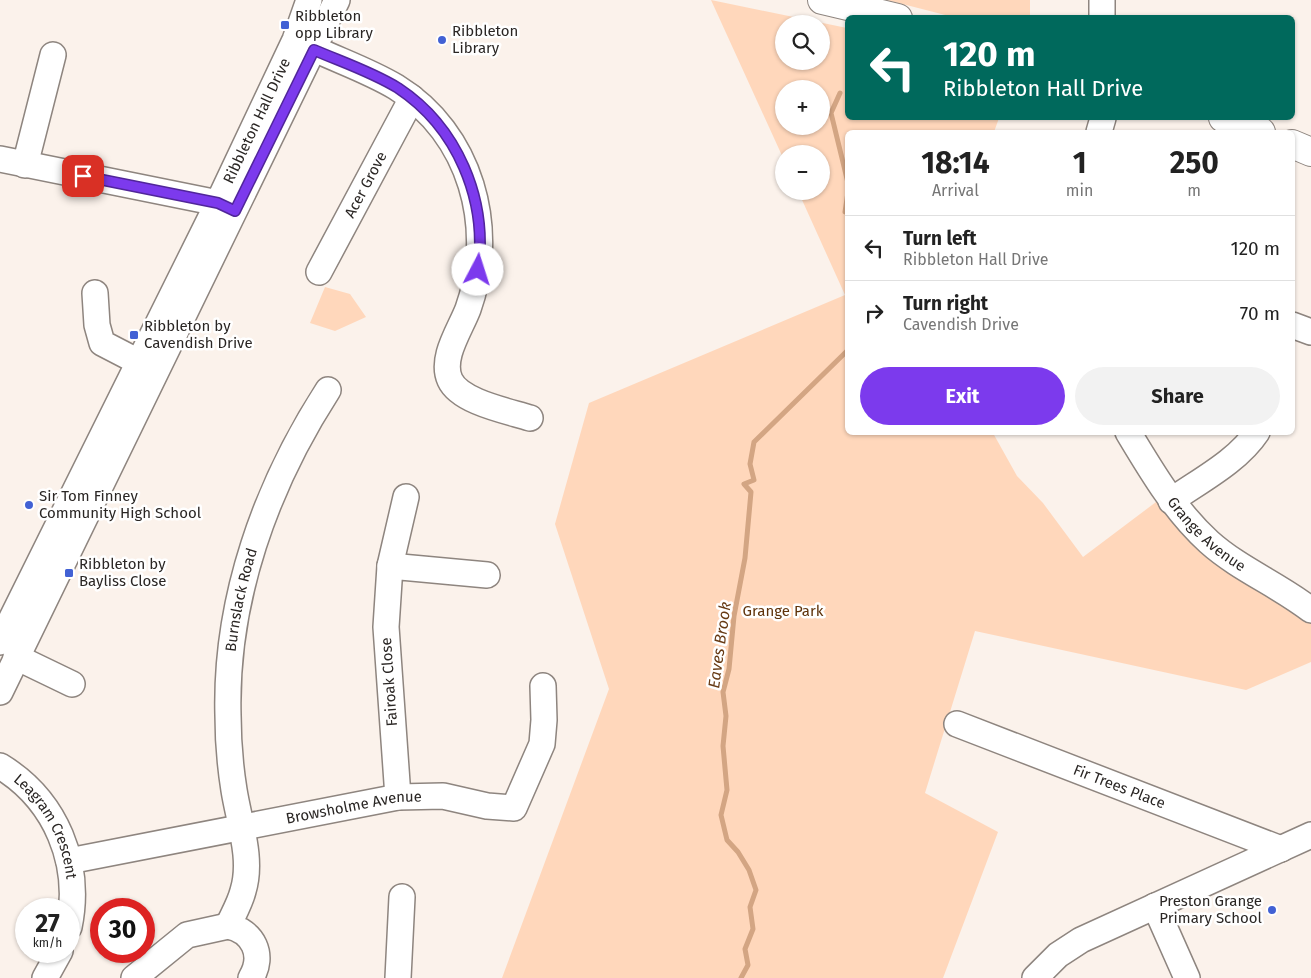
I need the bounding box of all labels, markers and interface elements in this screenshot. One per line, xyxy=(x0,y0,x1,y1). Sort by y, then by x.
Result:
place label: Ribbleton opp Library xyxy=(295,7,373,42)
map controls xyxy=(775,15,830,200)
button: search xyxy=(775,15,830,70)
marker: Ribbleton opp Library xyxy=(279,19,291,31)
place label: Ribbleton Library xyxy=(452,22,518,57)
text: 120 m xyxy=(943,33,1036,75)
marker: Ribbleton Library xyxy=(436,34,448,46)
icon: left xyxy=(860,35,925,100)
street label: Ribbleton Hall Drive xyxy=(219,55,294,186)
text: Ribbleton Hall Drive xyxy=(943,75,1143,102)
button: + xyxy=(775,80,830,135)
button: − xyxy=(775,145,830,200)
text: 18:14 xyxy=(921,145,990,181)
text: 1 xyxy=(1073,145,1087,181)
text: 250 xyxy=(1170,145,1219,181)
street label: Acer Grove xyxy=(341,148,391,221)
pin xyxy=(62,155,104,197)
icon: arrive xyxy=(69,162,97,190)
text: Arrival xyxy=(932,181,979,200)
text: min xyxy=(1066,181,1093,200)
text: m xyxy=(1187,181,1201,200)
text: Turn left xyxy=(903,227,977,250)
icon: left xyxy=(860,234,888,262)
text: 120 m xyxy=(1230,237,1280,260)
position arrow xyxy=(451,243,503,295)
text: Ribbleton Hall Drive xyxy=(903,250,1049,269)
text: Turn right xyxy=(903,292,988,315)
icon: right xyxy=(860,299,888,327)
text: 70 m xyxy=(1240,302,1280,325)
text: Cavendish Drive xyxy=(903,315,1019,334)
place label: Ribbleton by Cavendish Drive xyxy=(144,317,253,352)
marker: Ribbleton by Cavendish Drive xyxy=(128,329,140,341)
button: Exit xyxy=(860,367,1065,425)
button: Share xyxy=(1075,367,1280,425)
place label: Sir Tom Finney Community High School xyxy=(39,487,202,522)
street label: Grange Avenue xyxy=(1164,493,1249,575)
marker: Sir Tom Finney Community High School xyxy=(23,499,35,511)
street label: Burnslack Road xyxy=(222,546,261,653)
place label: Ribbleton by Bayliss Close xyxy=(79,555,166,590)
marker: Ribbleton by Bayliss Close xyxy=(63,567,75,579)
water label: Eaves Brook xyxy=(704,600,735,690)
park label: Grange Park xyxy=(743,602,824,620)
street label: Fairoak Close xyxy=(377,637,401,727)
street label: Fir Trees Place xyxy=(1071,761,1168,812)
street label: Leagram Crescent xyxy=(10,770,81,881)
street label: Browsholme Avenue xyxy=(284,787,422,828)
place label: Preston Grange Primary School xyxy=(1159,892,1263,927)
speed limit sign: 30 xyxy=(90,898,155,963)
marker: Preston Grange Primary School xyxy=(1266,904,1278,916)
text: 27 xyxy=(35,909,60,939)
text: km/h xyxy=(33,936,62,950)

